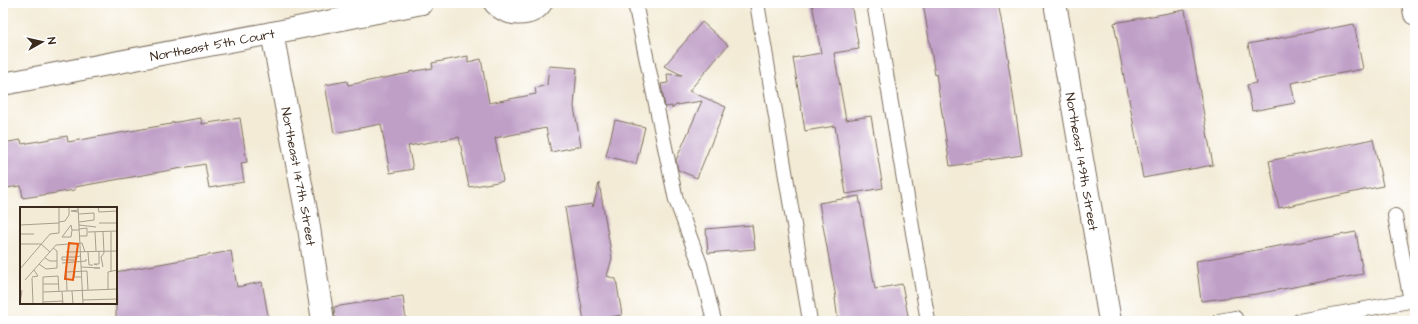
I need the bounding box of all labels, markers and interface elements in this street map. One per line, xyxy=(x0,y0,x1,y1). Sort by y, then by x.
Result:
north arrow xyxy=(22,22,62,62)
street label: Northeast 5th Court xyxy=(149,25,277,66)
text: N xyxy=(43,36,59,45)
street label: Northeast 149th Street xyxy=(1061,91,1102,233)
street label: Northeast 147th Street xyxy=(276,106,320,248)
inset map xyxy=(20,207,117,304)

